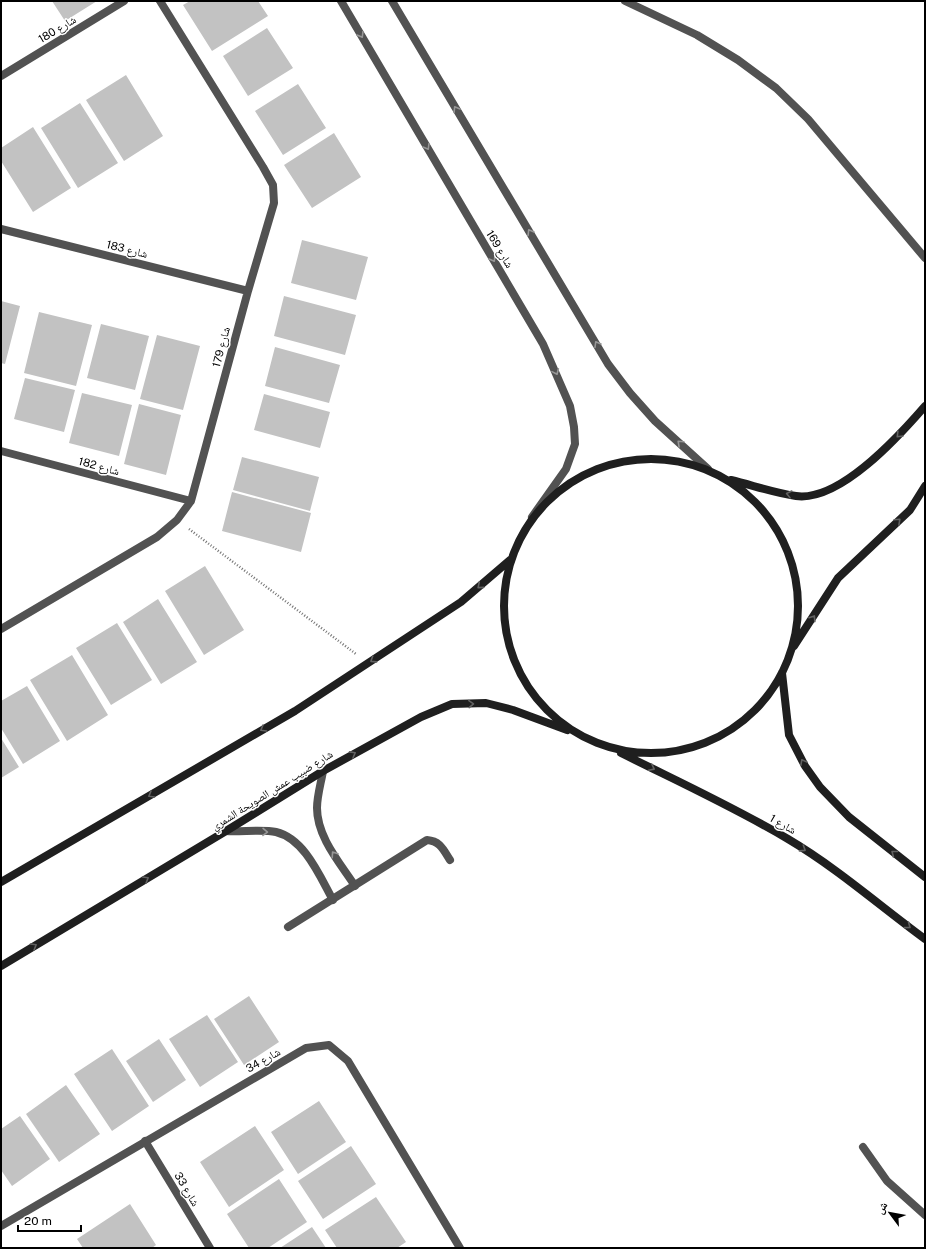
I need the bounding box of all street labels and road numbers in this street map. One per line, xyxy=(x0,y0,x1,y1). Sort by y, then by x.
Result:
street label: شارع 180 xyxy=(36,13,79,46)
street label: شارع 169 xyxy=(483,228,516,270)
street label: شارع 183 xyxy=(105,238,149,261)
street label: شارع 179 xyxy=(210,325,233,369)
street label: شارع 182 xyxy=(77,455,121,478)
street label: شارع ضبيب عمش الصويحة الشمري xyxy=(209,748,336,835)
street label: شارع 1 xyxy=(767,812,798,837)
street label: شارع 34 xyxy=(244,1045,283,1075)
street label: شارع 33 xyxy=(171,1170,202,1209)

